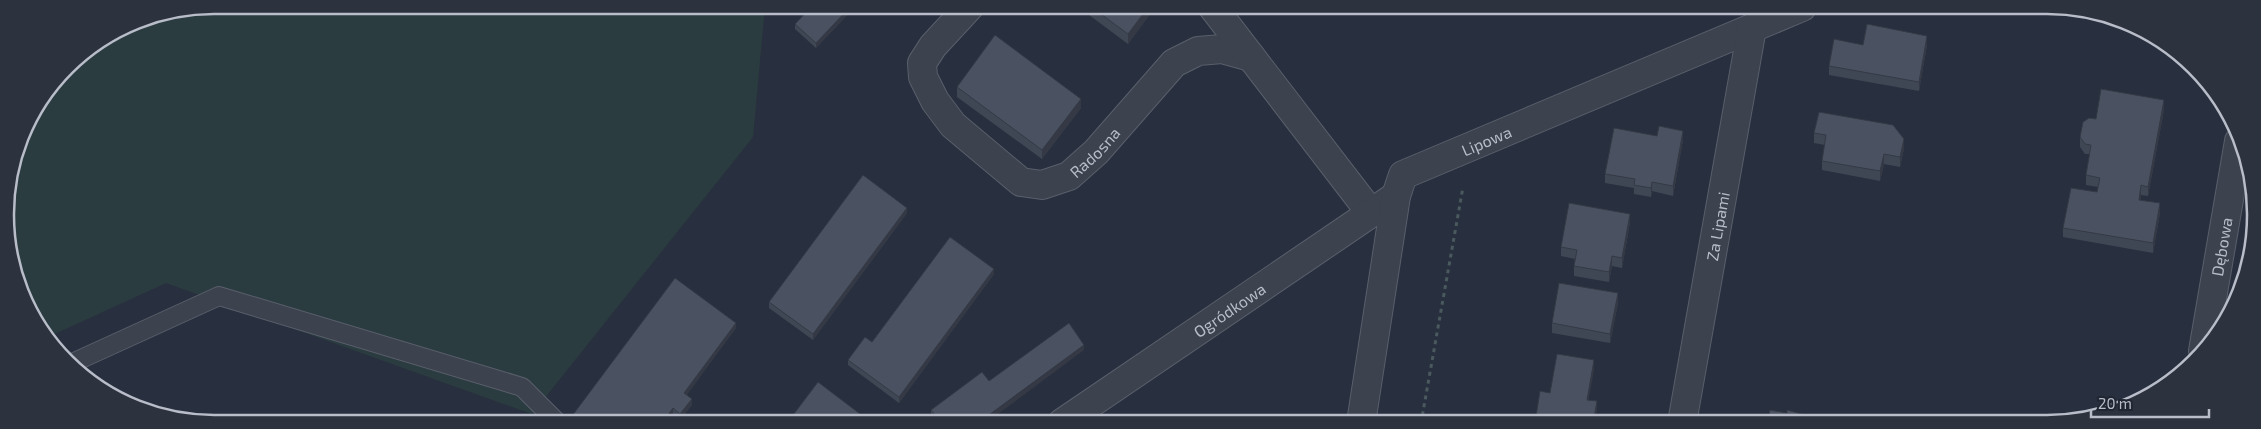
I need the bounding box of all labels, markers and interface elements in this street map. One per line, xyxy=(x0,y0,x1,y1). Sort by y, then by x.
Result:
street label: Lipowa xyxy=(1458,121,1514,159)
street label: Radosna xyxy=(1065,123,1123,181)
street label: Za Lipami xyxy=(1701,190,1732,262)
street label: Dębowa xyxy=(2207,216,2235,277)
street label: Ogródkowa xyxy=(1189,278,1269,341)
scale bar xyxy=(2091,386,2208,418)
text: 20 m xyxy=(2098,394,2132,412)

